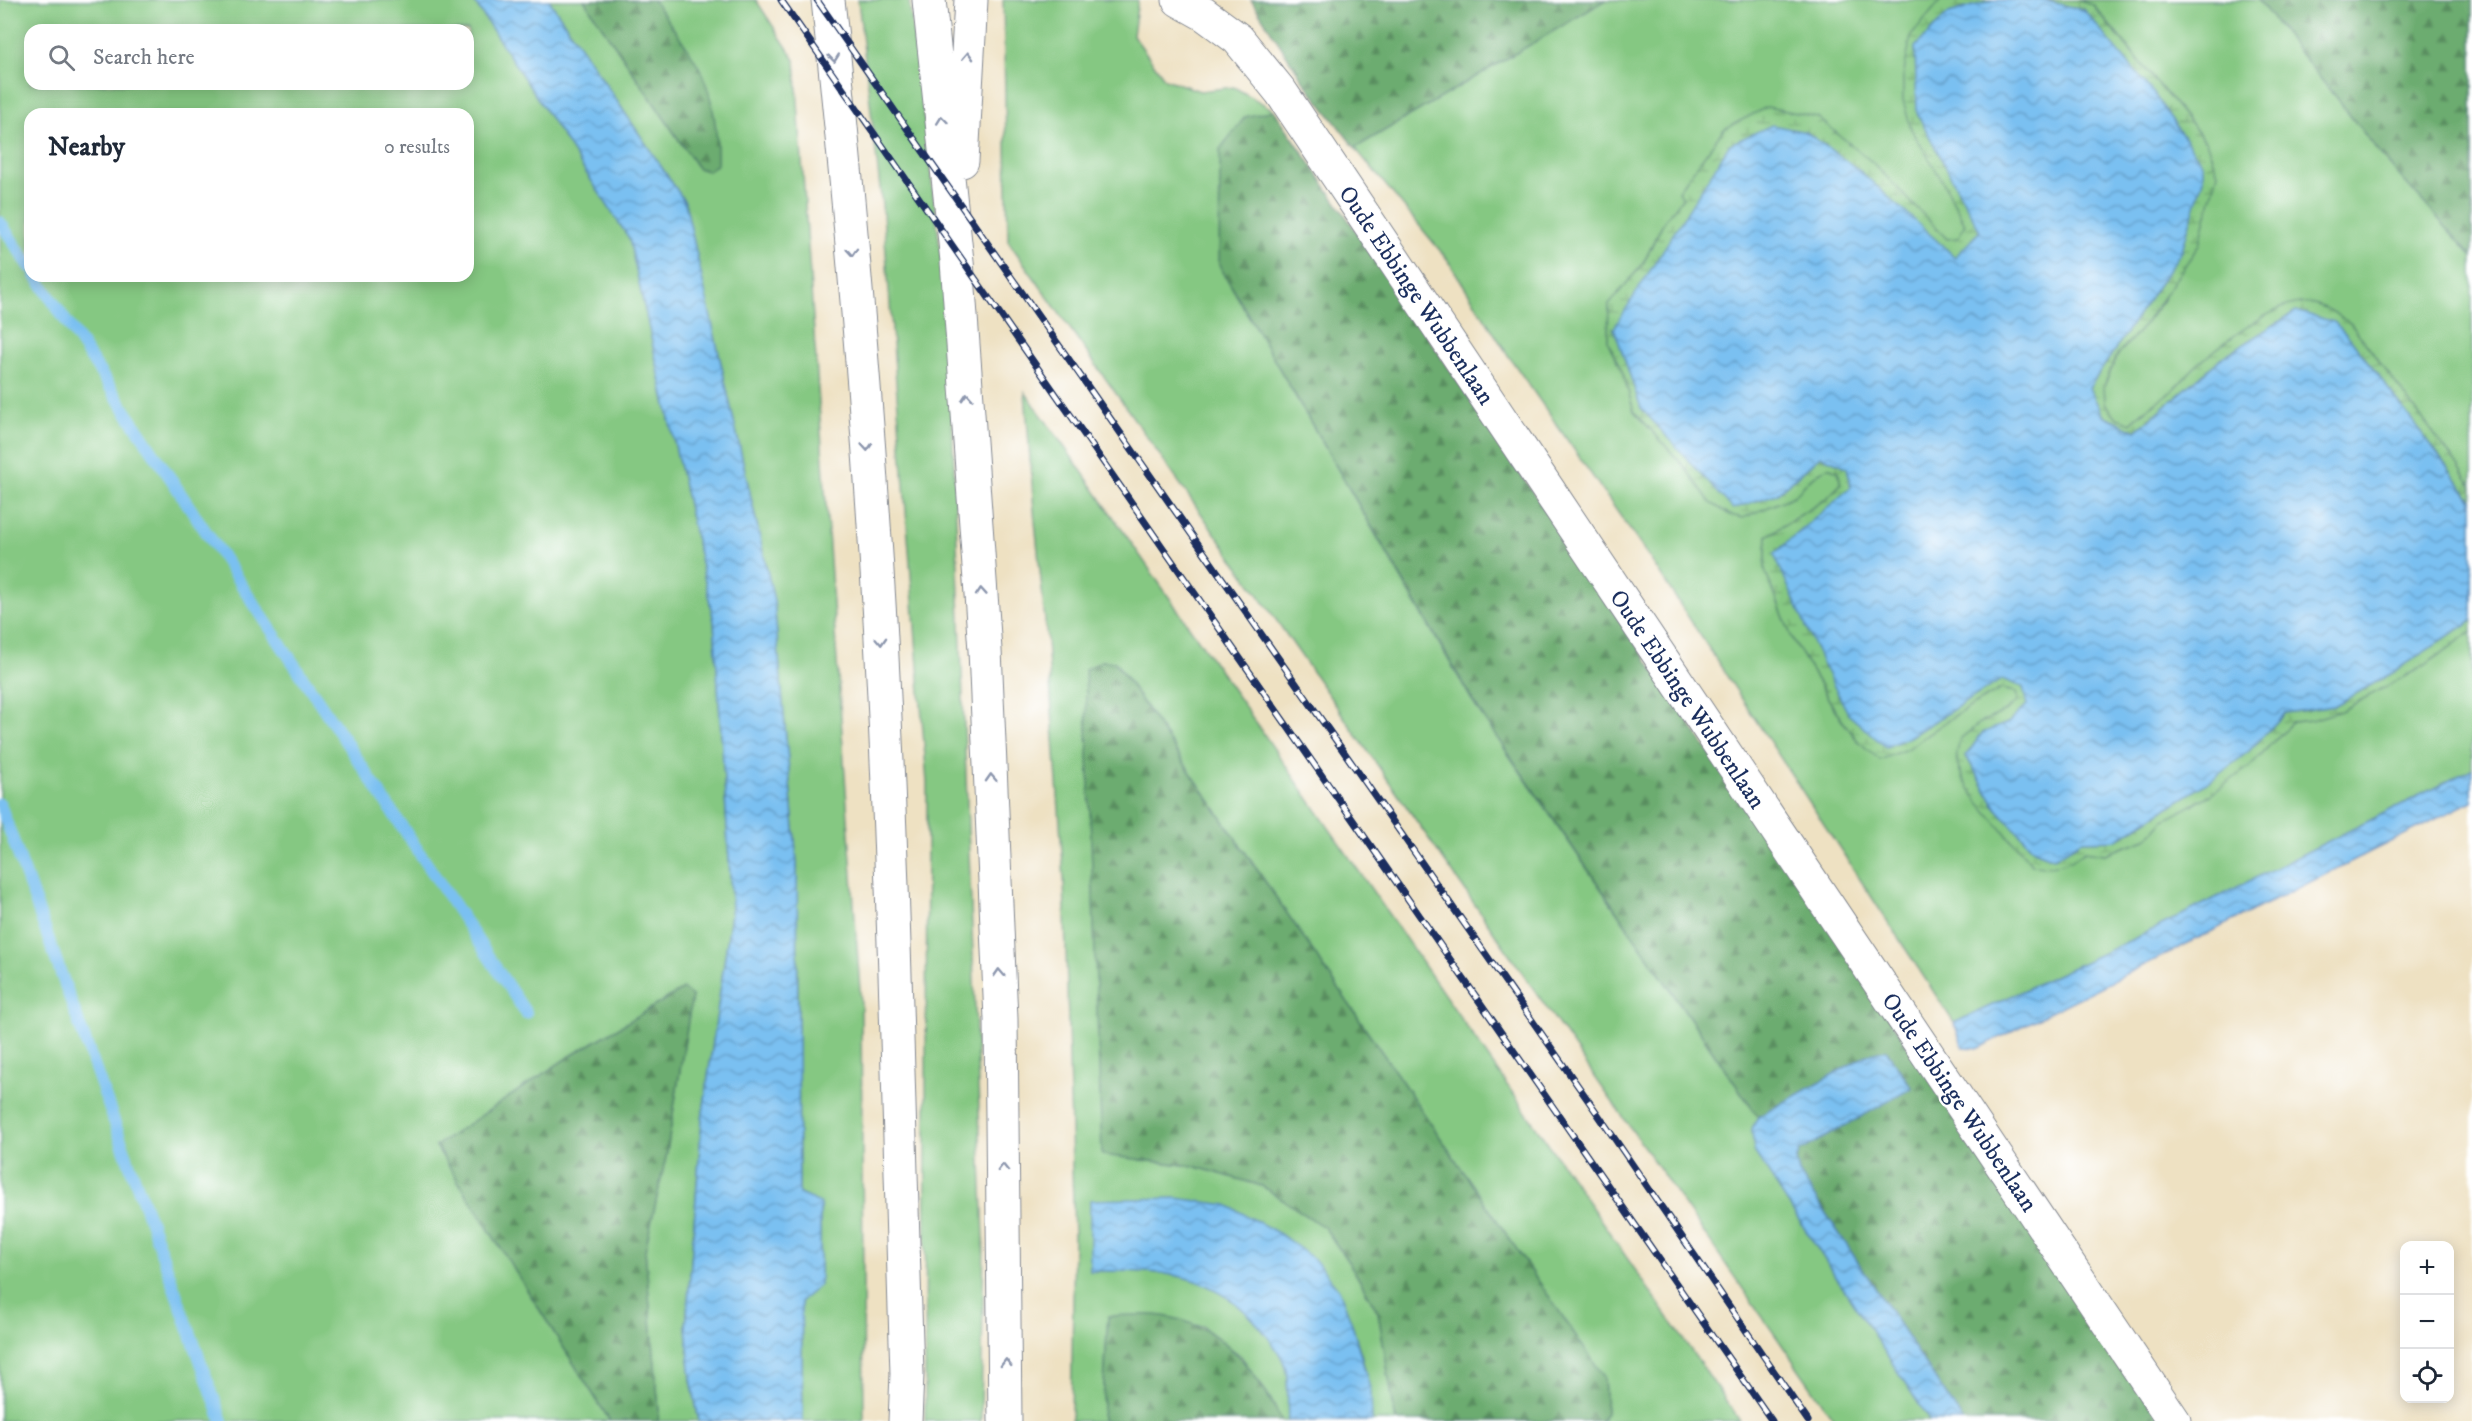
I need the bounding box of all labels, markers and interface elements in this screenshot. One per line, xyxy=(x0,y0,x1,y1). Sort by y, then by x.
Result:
search box xyxy=(24,24,474,90)
icon: search xyxy=(45,41,78,74)
text: Search here xyxy=(93,44,195,71)
one-way arrow xyxy=(961,51,974,60)
one-way arrow xyxy=(827,54,840,63)
one-way arrow xyxy=(936,115,949,124)
text: Nearby xyxy=(48,131,125,164)
text: 0 results xyxy=(384,135,450,160)
street label: Oude Ebbinge Wubbenlaan xyxy=(1332,180,1501,411)
one-way arrow xyxy=(845,248,858,257)
one-way arrow xyxy=(961,393,974,402)
one-way arrow xyxy=(860,442,873,451)
street label: Oude Ebbinge Wubbenlaan xyxy=(1603,584,1772,815)
one-way arrow xyxy=(975,587,988,596)
one-way arrow xyxy=(874,637,887,646)
one-way arrow xyxy=(984,773,997,782)
one-way arrow xyxy=(993,968,1006,977)
street label: Oude Ebbinge Wubbenlaan xyxy=(1875,987,2044,1218)
one-way arrow xyxy=(997,1163,1009,1172)
map controls xyxy=(2400,1241,2454,1403)
button: + xyxy=(2400,1241,2454,1295)
button: − xyxy=(2400,1295,2454,1349)
button: locate xyxy=(2400,1349,2454,1403)
one-way arrow xyxy=(1000,1358,1012,1367)

